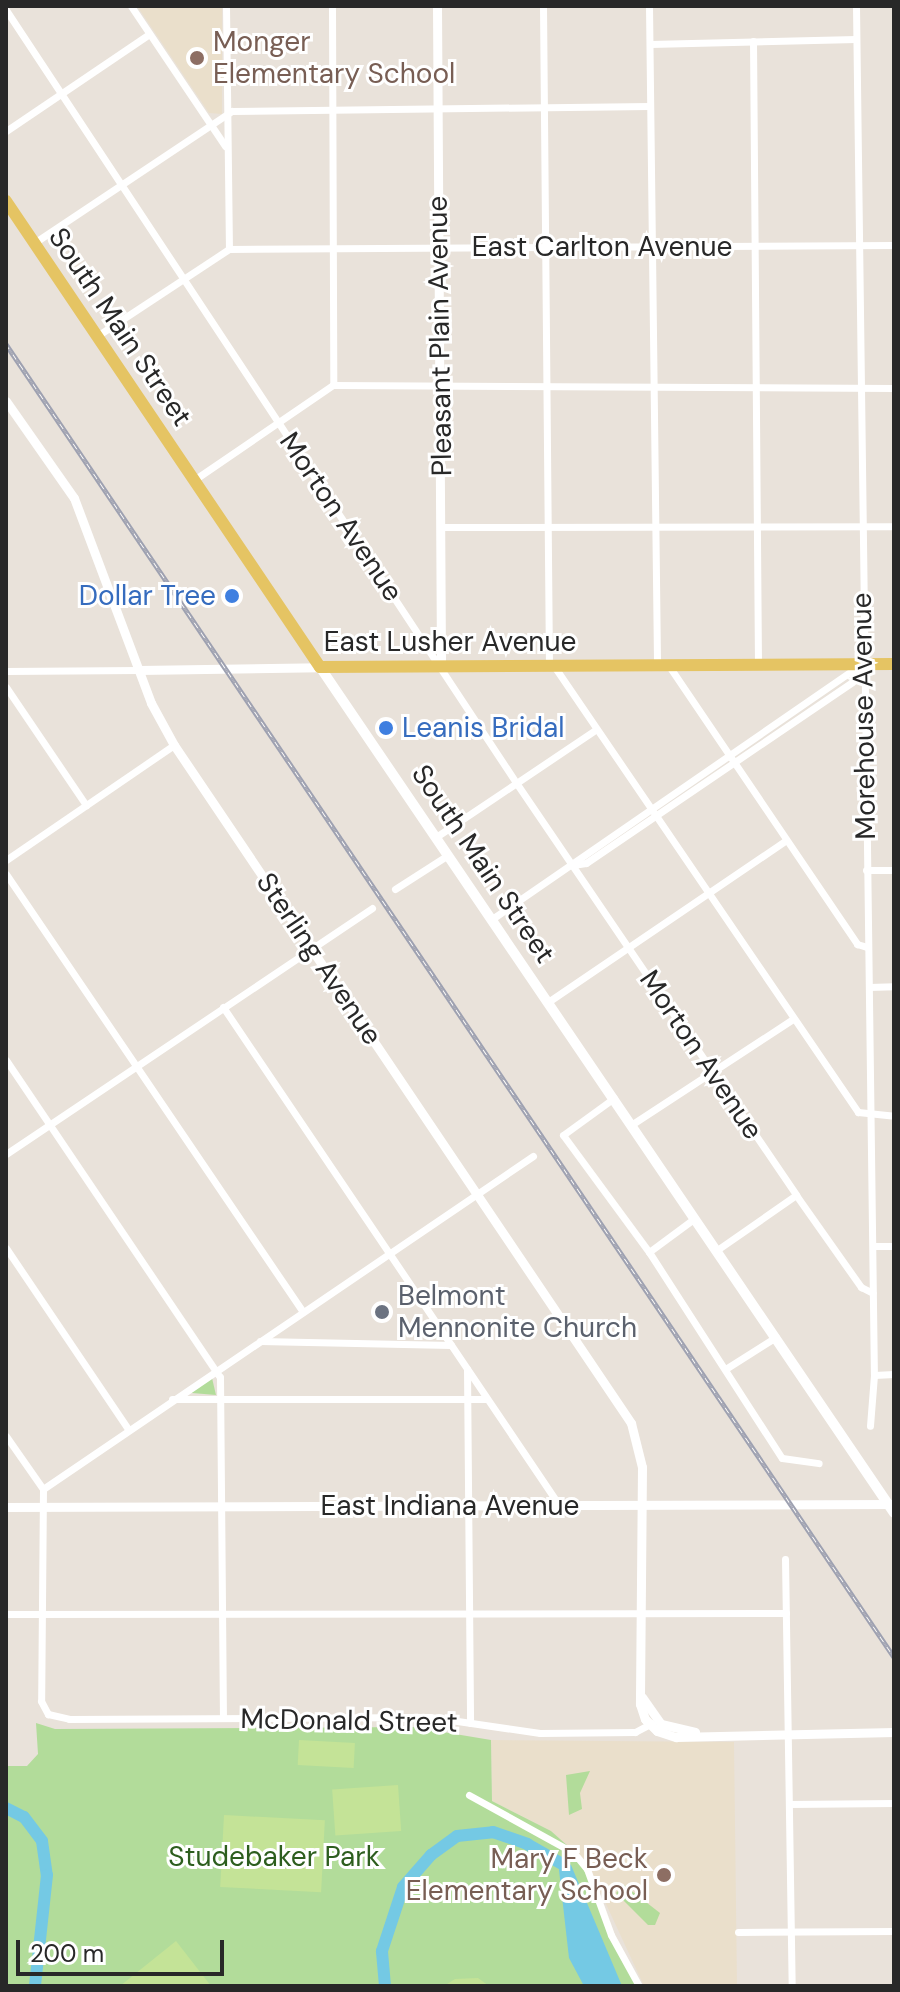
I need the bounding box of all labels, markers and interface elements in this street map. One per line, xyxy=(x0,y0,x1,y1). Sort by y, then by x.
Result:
place label: Monger Elementary School xyxy=(213,25,455,91)
marker: Monger Elementary School xyxy=(188,49,206,67)
street label: Pleasant Plain Avenue xyxy=(421,195,459,477)
street label: South Main Street xyxy=(41,222,199,432)
street label: East Carlton Avenue xyxy=(472,230,732,264)
street label: Morton Avenue xyxy=(272,426,410,608)
place label: Dollar Tree xyxy=(79,579,216,613)
marker: Dollar Tree xyxy=(223,587,241,605)
street label: Morehouse Avenue xyxy=(845,592,883,840)
street label: East Lusher Avenue xyxy=(324,625,576,659)
place label: Leanis Bridal xyxy=(402,711,565,745)
marker: Leanis Bridal xyxy=(377,719,395,737)
street label: South Main Street xyxy=(404,759,562,969)
street label: Sterling Avenue xyxy=(249,867,389,1051)
street label: Morton Avenue xyxy=(632,964,770,1146)
place label: Belmont Mennonite Church xyxy=(398,1279,637,1345)
marker: Belmont Mennonite Church xyxy=(373,1303,391,1321)
street label: East Indiana Avenue xyxy=(321,1489,579,1523)
street label: McDonald Street xyxy=(240,1702,458,1740)
park label: Studebaker Park xyxy=(168,1840,380,1874)
place label: Mary F Beck Elementary School xyxy=(406,1842,648,1908)
marker: Mary F Beck Elementary School xyxy=(655,1866,673,1884)
scale bar xyxy=(20,1924,228,1974)
text: 200 m xyxy=(30,1938,104,1969)

